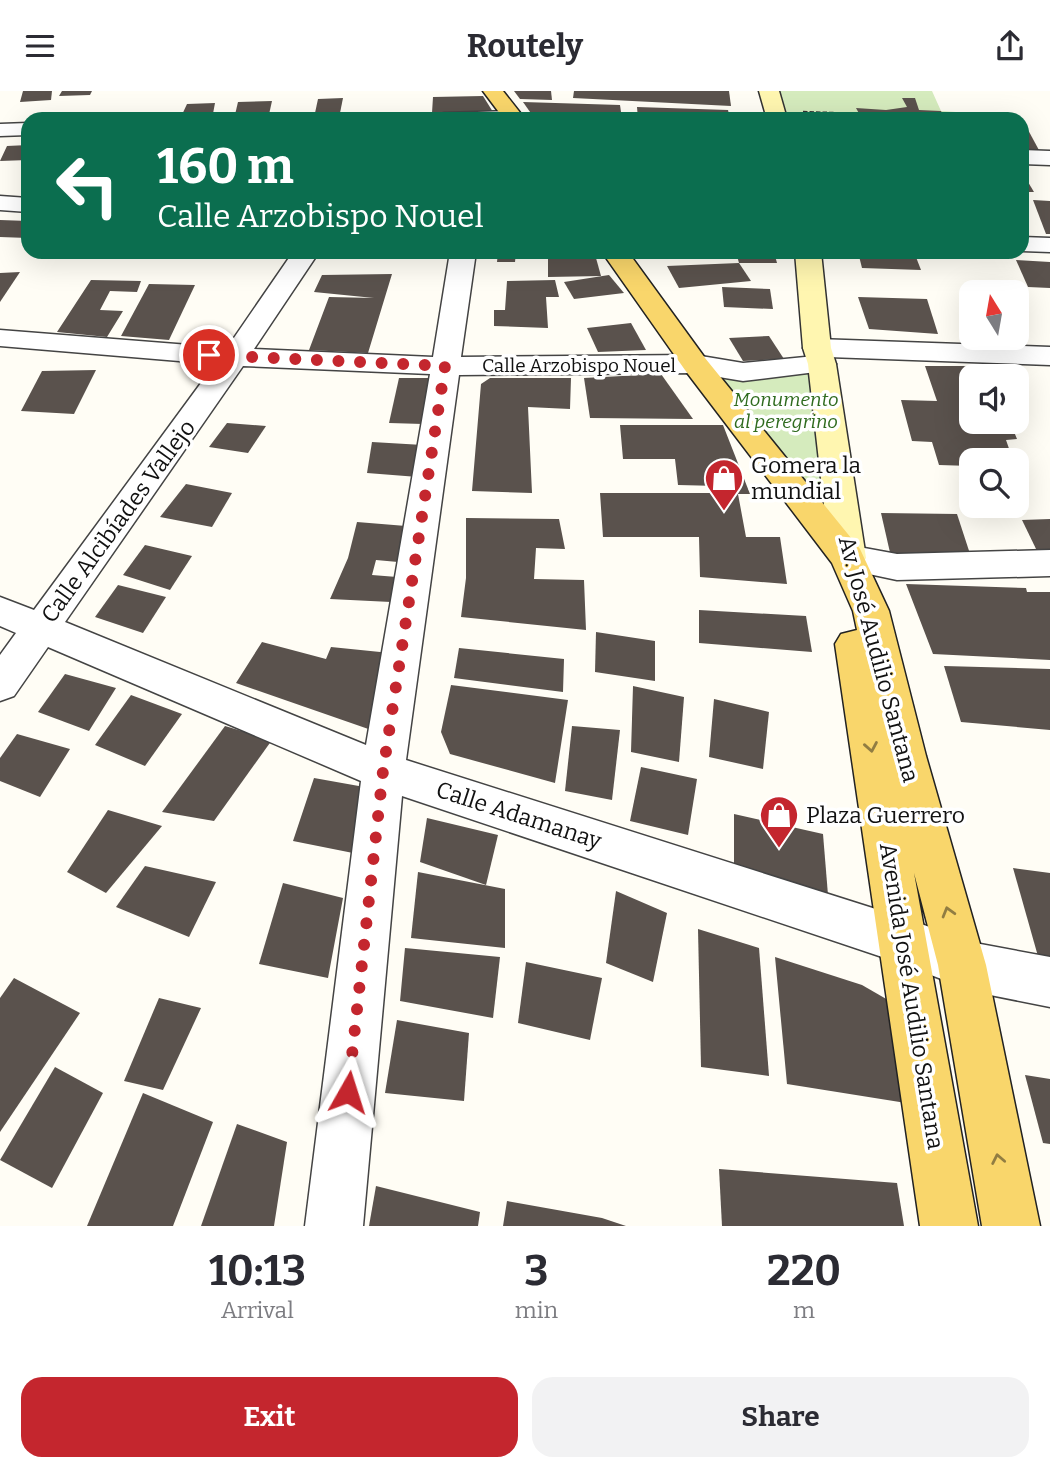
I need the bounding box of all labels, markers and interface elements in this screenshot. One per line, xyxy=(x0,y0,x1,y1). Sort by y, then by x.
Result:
icon: menu xyxy=(21,27,59,65)
text: Routely xyxy=(467,27,583,65)
icon: share xyxy=(991,27,1029,65)
text: 160 m xyxy=(157,137,294,196)
icon: left xyxy=(42,140,133,231)
text: Calle Arzobispo Nouel xyxy=(157,197,484,235)
north arrow xyxy=(959,280,1029,350)
map controls xyxy=(959,280,1029,518)
pin xyxy=(179,325,239,385)
icon: arrive xyxy=(190,336,228,374)
street label: Calle Arzobispo Nouel xyxy=(482,354,676,377)
button: sound xyxy=(959,364,1029,434)
park label: Monumento al peregrino xyxy=(734,388,838,433)
street label: Calle Alcibíades Vallejo xyxy=(35,414,201,628)
button: search xyxy=(959,448,1029,518)
place label: Gomera la mundial xyxy=(751,451,862,505)
shop icon: Gomera la mundial xyxy=(703,457,745,512)
street label: Av. José Audilio Santana xyxy=(833,533,925,786)
one-way arrow xyxy=(863,741,878,753)
street label: Calle Adamanay xyxy=(433,775,606,855)
shop icon: Plaza Guerrero xyxy=(758,794,800,849)
place label: Plaza Guerrero xyxy=(806,801,965,829)
street label: Avenida José Audilio Santana xyxy=(874,841,950,1152)
one-way arrow xyxy=(941,906,956,918)
position arrow xyxy=(311,1055,385,1129)
one-way arrow xyxy=(992,1153,1007,1165)
text: 10:13 xyxy=(209,1246,306,1296)
text: 3 xyxy=(524,1246,549,1296)
text: 220 xyxy=(767,1246,841,1296)
text: Arrival xyxy=(221,1296,294,1324)
text: min xyxy=(515,1296,558,1324)
text: m xyxy=(793,1296,815,1324)
button: Exit xyxy=(21,1377,518,1457)
button: Share xyxy=(532,1377,1029,1457)

